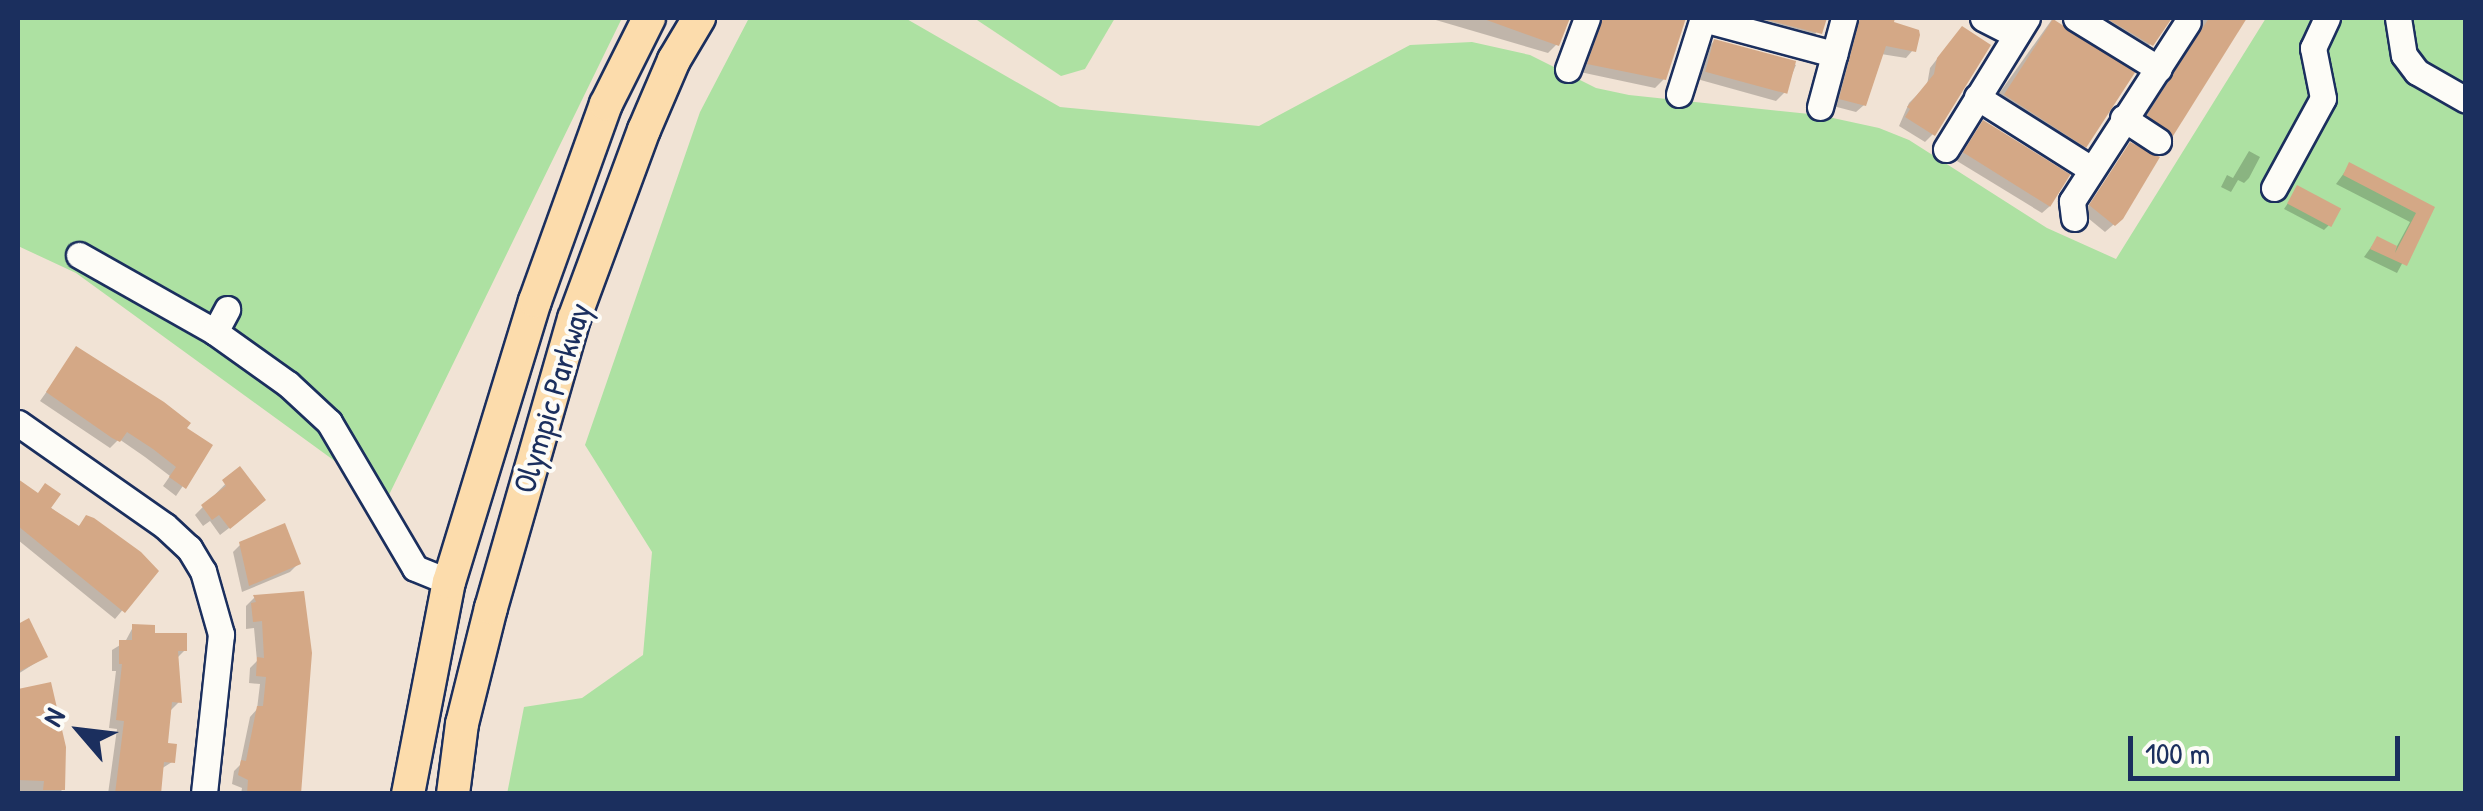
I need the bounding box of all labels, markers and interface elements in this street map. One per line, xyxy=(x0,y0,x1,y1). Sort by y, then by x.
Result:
street label: Olympic Parkway xyxy=(505,298,599,498)
north arrow xyxy=(30,681,130,781)
text: N xyxy=(33,701,74,732)
scale bar xyxy=(2133,716,2406,778)
text: 100 m xyxy=(2145,733,2210,773)

